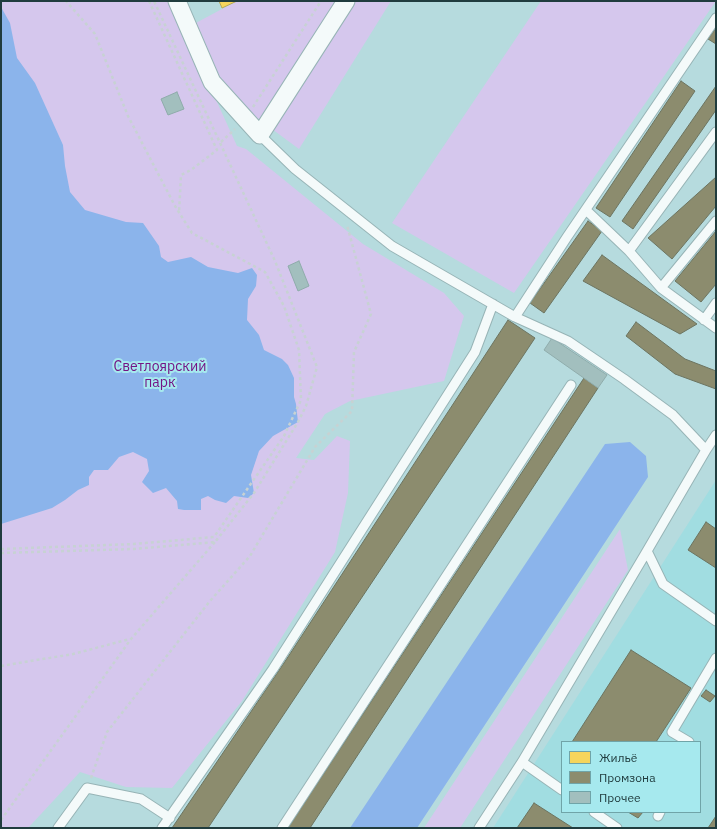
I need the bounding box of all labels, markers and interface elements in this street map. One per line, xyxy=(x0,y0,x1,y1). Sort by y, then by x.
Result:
park label: Светлоярский парк xyxy=(114,359,206,392)
legend xyxy=(561,741,701,813)
text: Жильё xyxy=(599,750,637,765)
text: Промзона xyxy=(599,770,656,785)
text: Прочее xyxy=(599,790,641,805)

